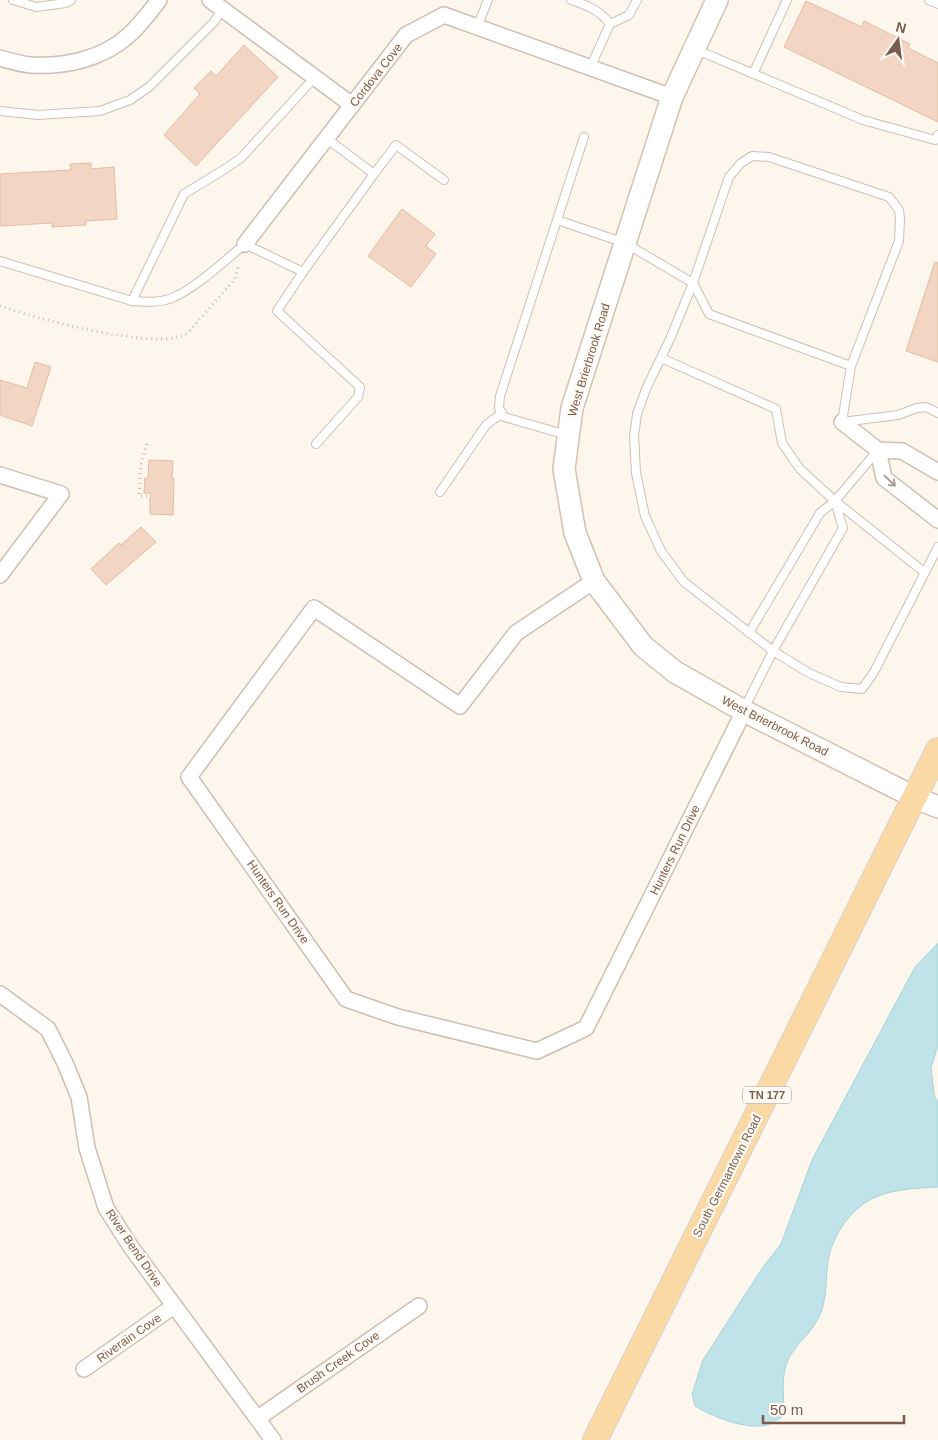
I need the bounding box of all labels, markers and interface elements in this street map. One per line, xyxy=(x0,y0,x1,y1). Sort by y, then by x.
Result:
north arrow xyxy=(873,15,923,65)
text: N xyxy=(894,18,908,36)
street label: Cordova Cove xyxy=(347,40,405,110)
street label: West Brierbrook Road xyxy=(565,302,613,418)
one-way arrow xyxy=(883,476,896,487)
street label: West Brierbrook Road xyxy=(719,693,831,759)
street label: Hunters Run Drive xyxy=(647,802,703,897)
street label: Hunters Run Drive xyxy=(244,858,312,947)
road number: TN 177 xyxy=(743,1086,791,1104)
street label: South Germantown Road xyxy=(690,1112,764,1240)
street label: River Bend Drive xyxy=(103,1206,165,1290)
street label: Riverain Cove xyxy=(94,1310,164,1365)
street label: Brush Creek Cove xyxy=(294,1328,382,1396)
scale bar xyxy=(763,1392,904,1424)
text: 50 m xyxy=(770,1401,803,1418)

